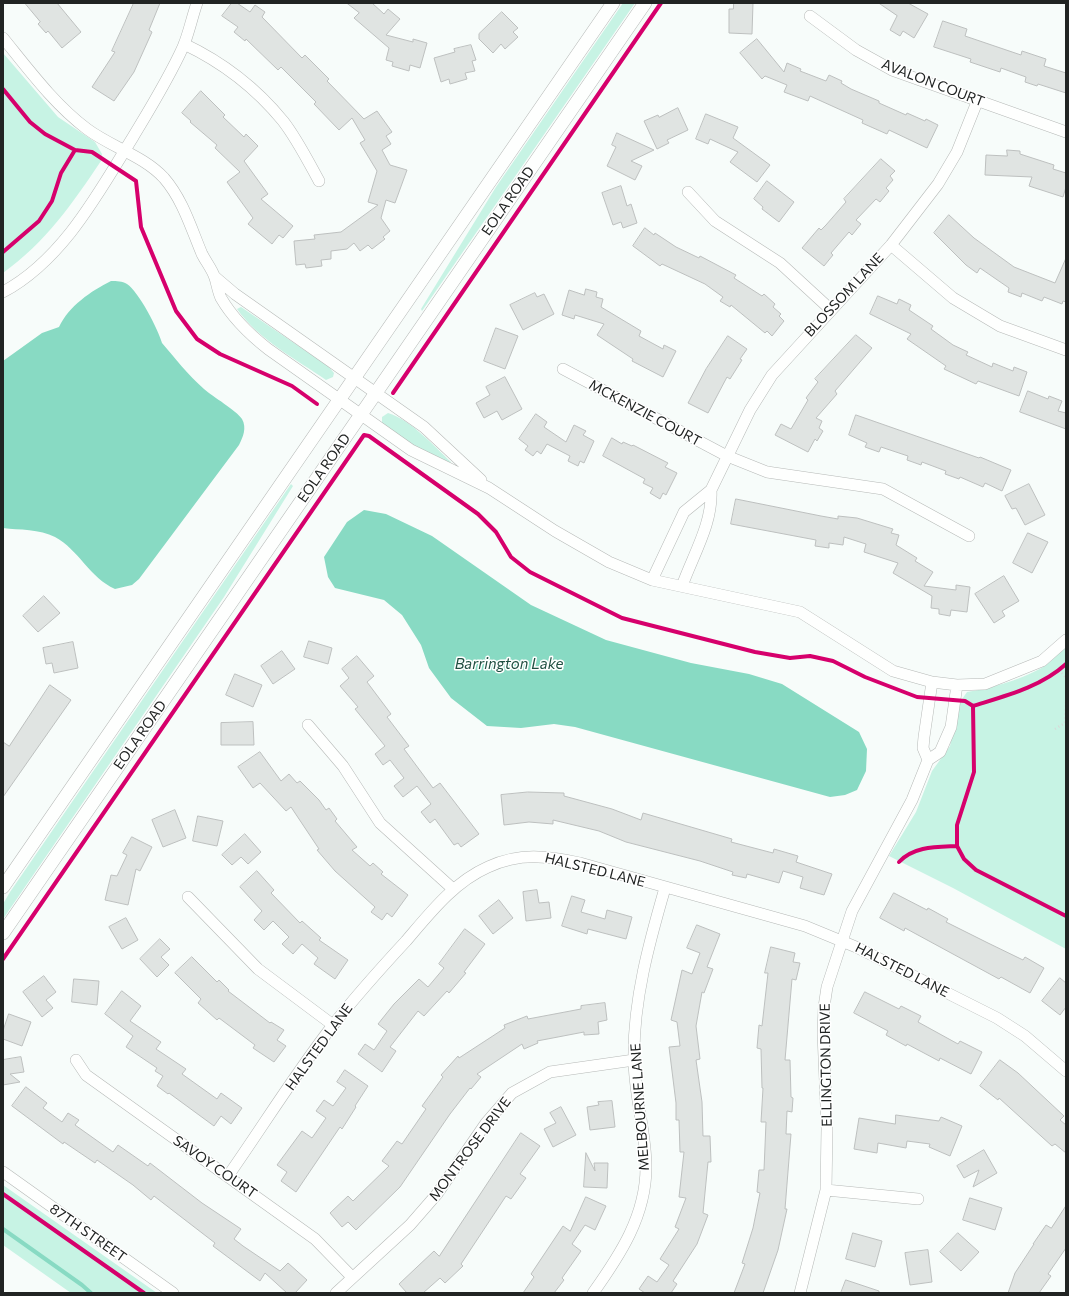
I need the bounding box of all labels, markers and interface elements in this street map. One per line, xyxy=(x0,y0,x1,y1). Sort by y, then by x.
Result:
street label: AVALON COURT xyxy=(879,56,987,110)
street label: EOLA ROAD xyxy=(478,163,538,239)
street label: BLOSSOM LANE xyxy=(801,250,887,340)
street label: MCKENZIE COURT xyxy=(586,376,704,450)
street label: EOLA ROAD xyxy=(294,430,354,506)
water label: Barrington Lake xyxy=(455,655,563,673)
street label: EOLA ROAD xyxy=(110,697,170,773)
street label: HALSTED LANE xyxy=(543,849,647,891)
street label: HALSTED LANE xyxy=(852,939,952,1001)
street label: HALSTED LANE xyxy=(282,1000,356,1094)
street label: ELLINGTON DRIVE xyxy=(817,1003,835,1127)
street label: MELBOURNE LANE xyxy=(627,1043,653,1171)
street label: MONTROSE DRIVE xyxy=(426,1094,514,1204)
street label: SAVOY COURT xyxy=(170,1132,260,1202)
street label: 87TH STREET xyxy=(46,1200,130,1266)

